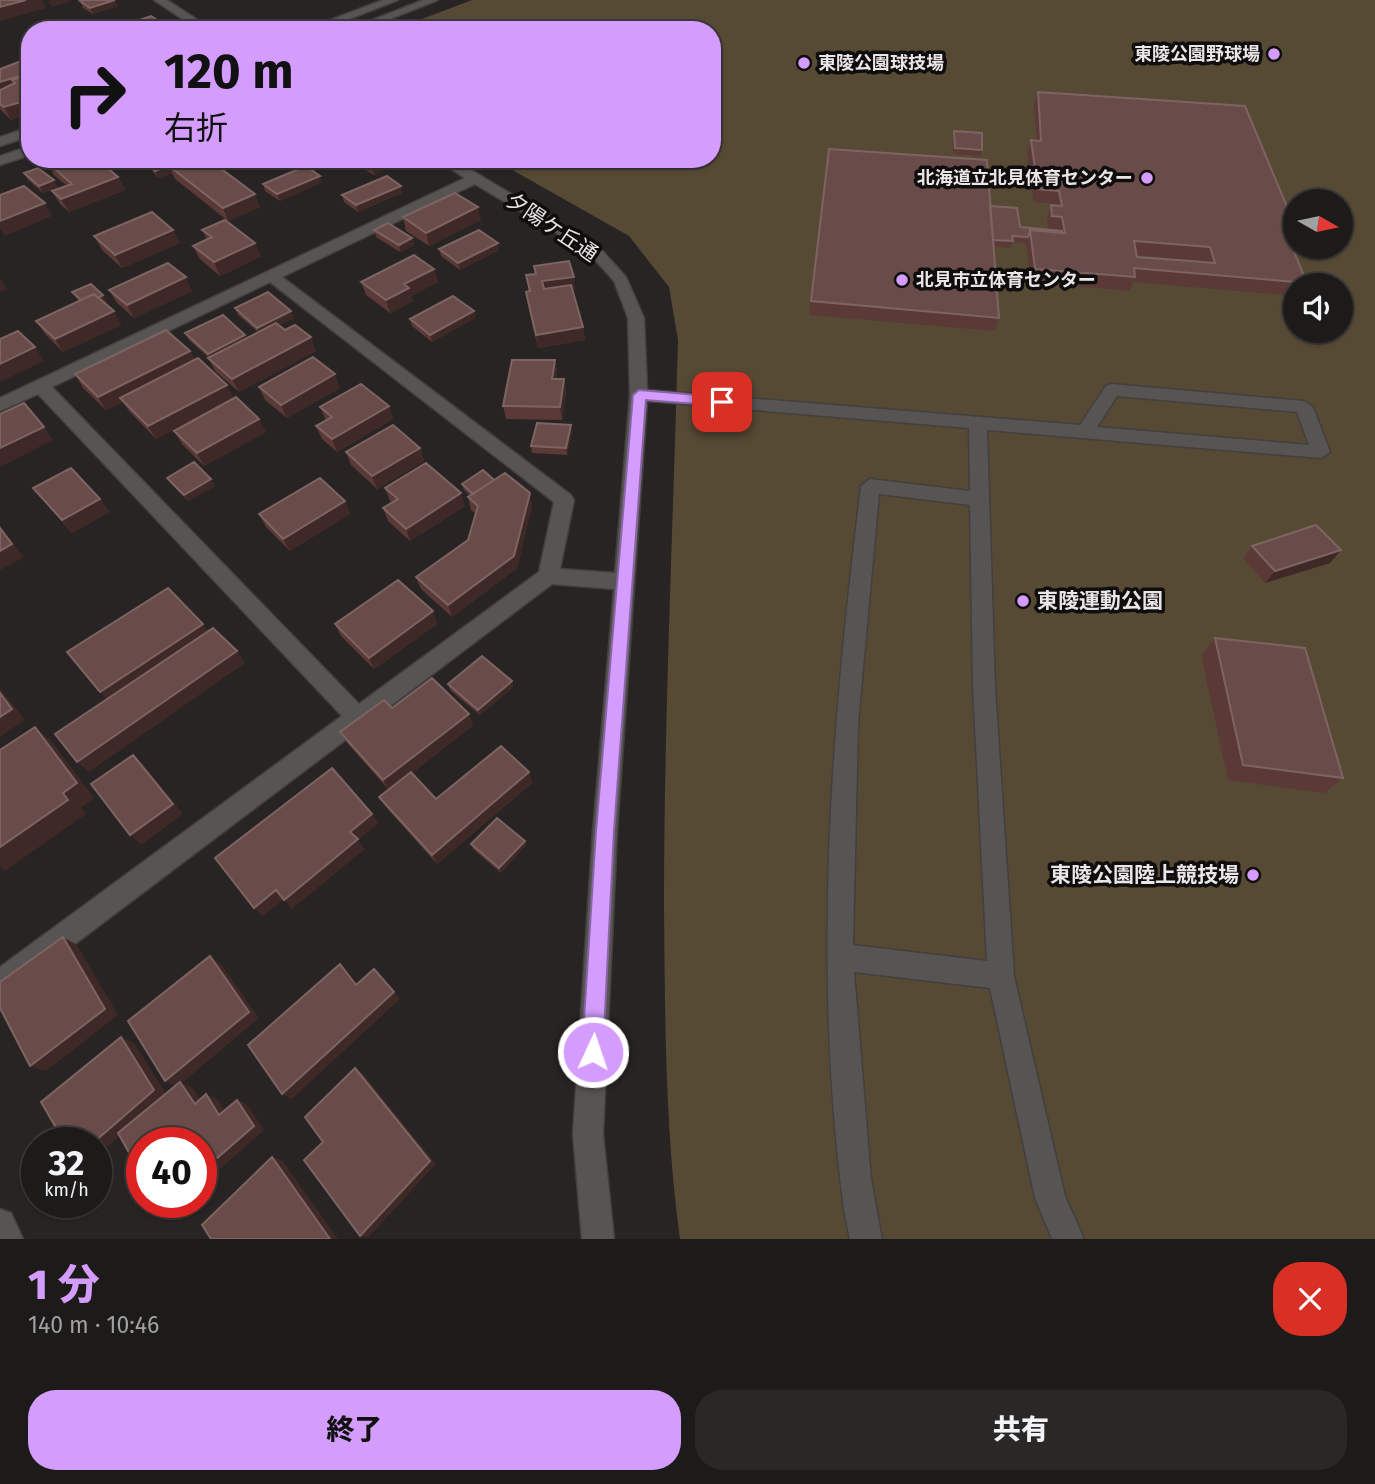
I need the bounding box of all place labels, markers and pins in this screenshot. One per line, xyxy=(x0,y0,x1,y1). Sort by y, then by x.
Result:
place label: 東陵公園野球場 xyxy=(1134,43,1260,65)
marker: 東陵公園野球場 xyxy=(1266,46,1282,62)
place label: 東陵公園球技場 xyxy=(818,52,944,74)
marker: 東陵公園球技場 xyxy=(796,55,812,71)
place label: 北海道立北見体育センター xyxy=(917,167,1133,189)
marker: 北海道立北見体育センター xyxy=(1139,170,1155,186)
place label: 北見市立体育センター xyxy=(916,269,1096,291)
marker: 北見市立体育センター xyxy=(894,272,910,288)
pin xyxy=(692,372,752,432)
place label: 東陵運動公園 xyxy=(1037,588,1163,614)
marker: 東陵運動公園 xyxy=(1015,593,1031,609)
place label: 東陵公園陸上競技場 xyxy=(1050,862,1239,888)
marker: 東陵公園陸上競技場 xyxy=(1245,867,1261,883)

